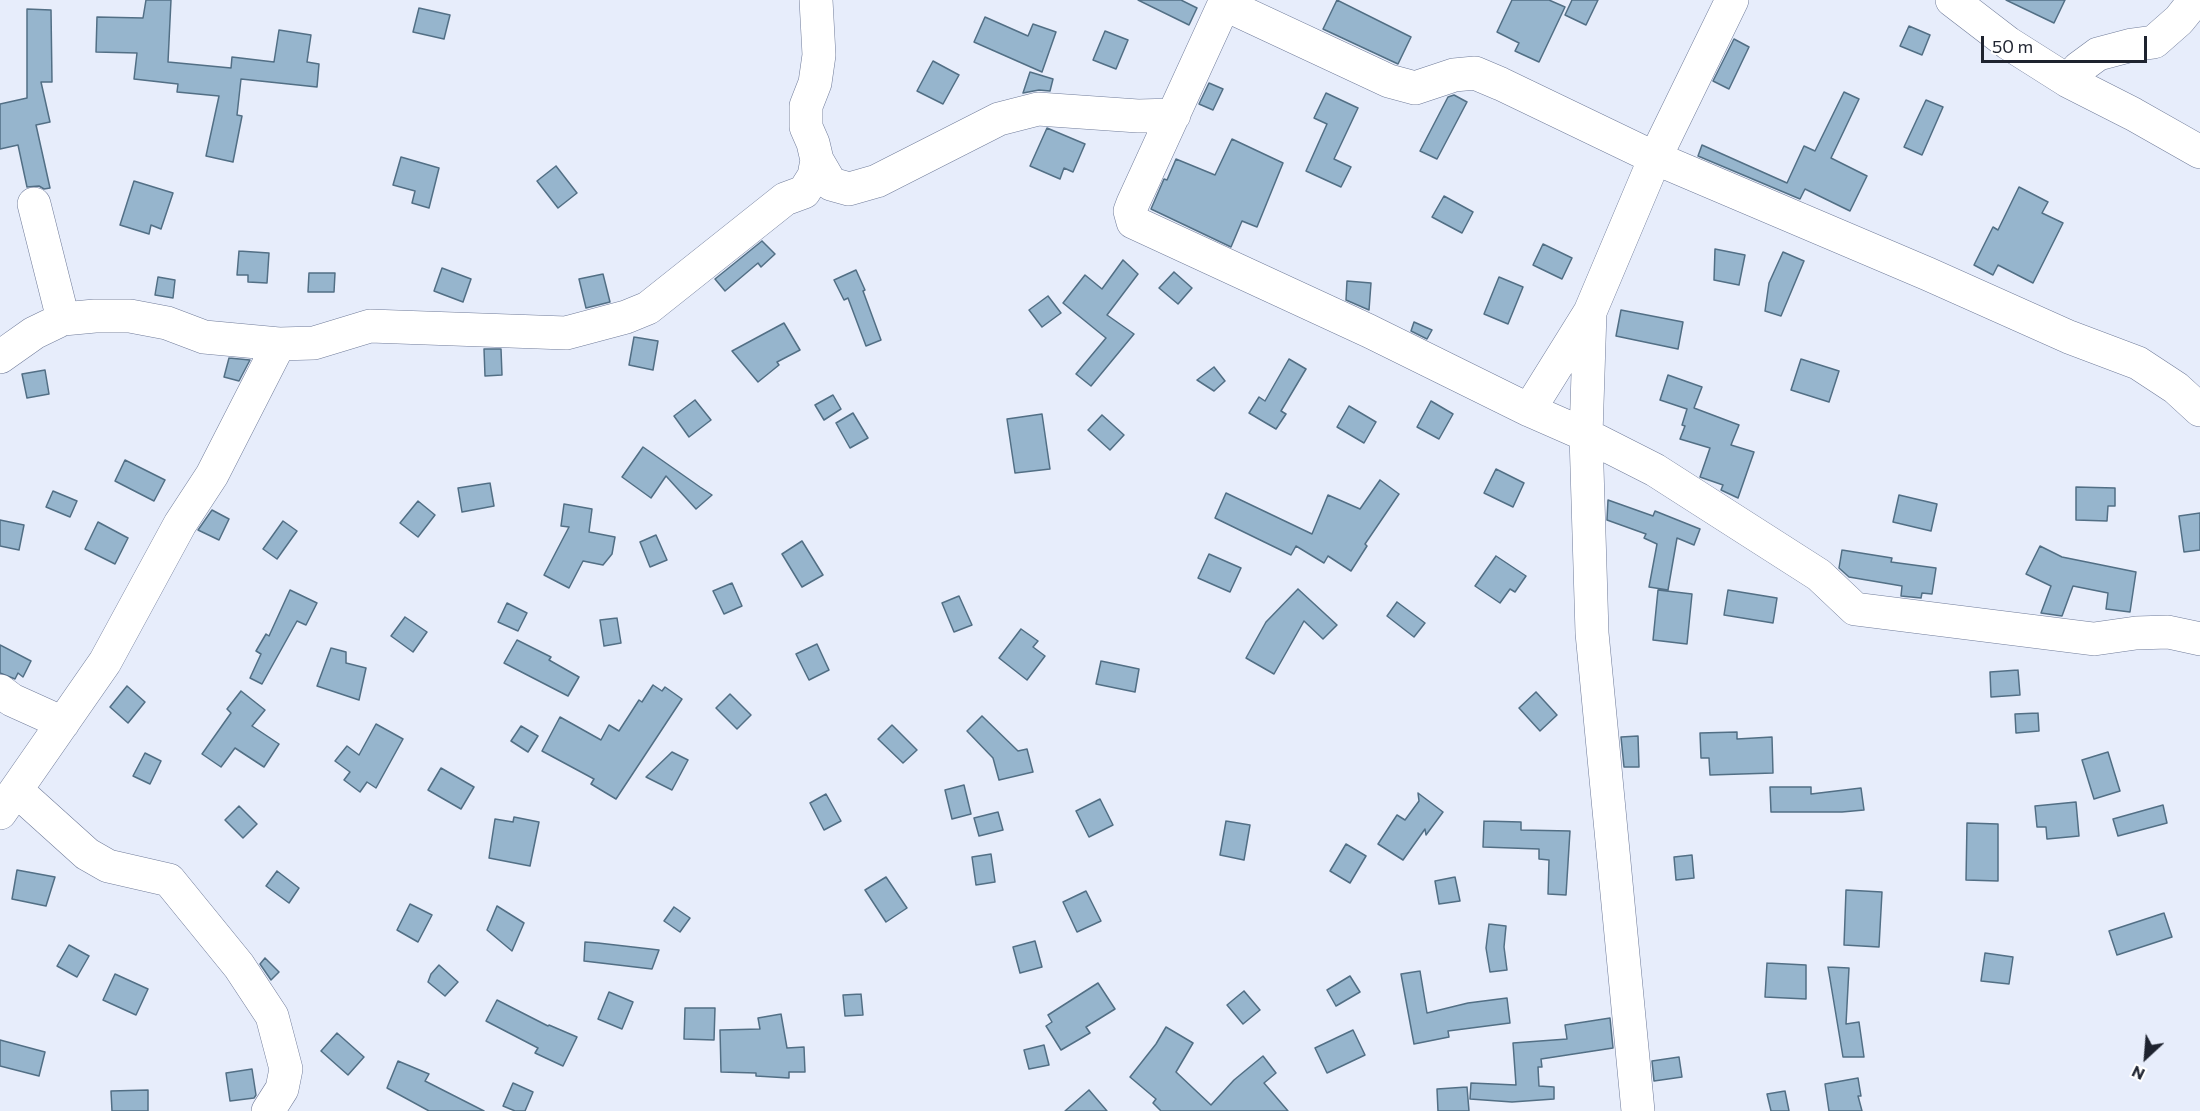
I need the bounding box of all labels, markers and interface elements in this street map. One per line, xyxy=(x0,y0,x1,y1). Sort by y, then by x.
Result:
scale bar xyxy=(1984,24,2150,62)
text: 50 m xyxy=(1992,35,2033,57)
north arrow xyxy=(2116,1027,2176,1087)
text: N xyxy=(2128,1062,2147,1085)

